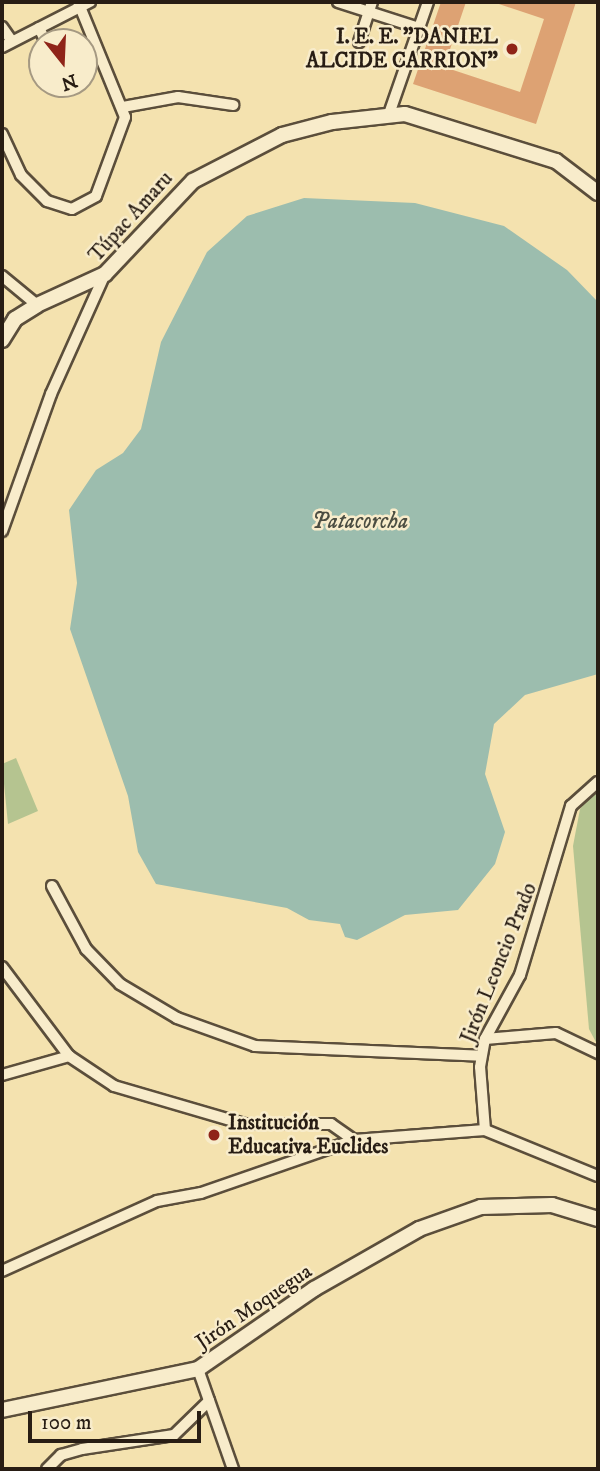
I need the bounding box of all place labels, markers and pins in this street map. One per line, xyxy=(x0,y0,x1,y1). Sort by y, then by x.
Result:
place label: I. E. E. "DANIEL ALCIDE CARRION" xyxy=(306,24,498,74)
marker: I. E. E. "DANIEL ALCIDE CARRION" xyxy=(504,41,520,57)
place label: Institución Educativa Euclides xyxy=(228,1110,388,1160)
marker: Institución Educativa Euclides xyxy=(206,1127,222,1143)

